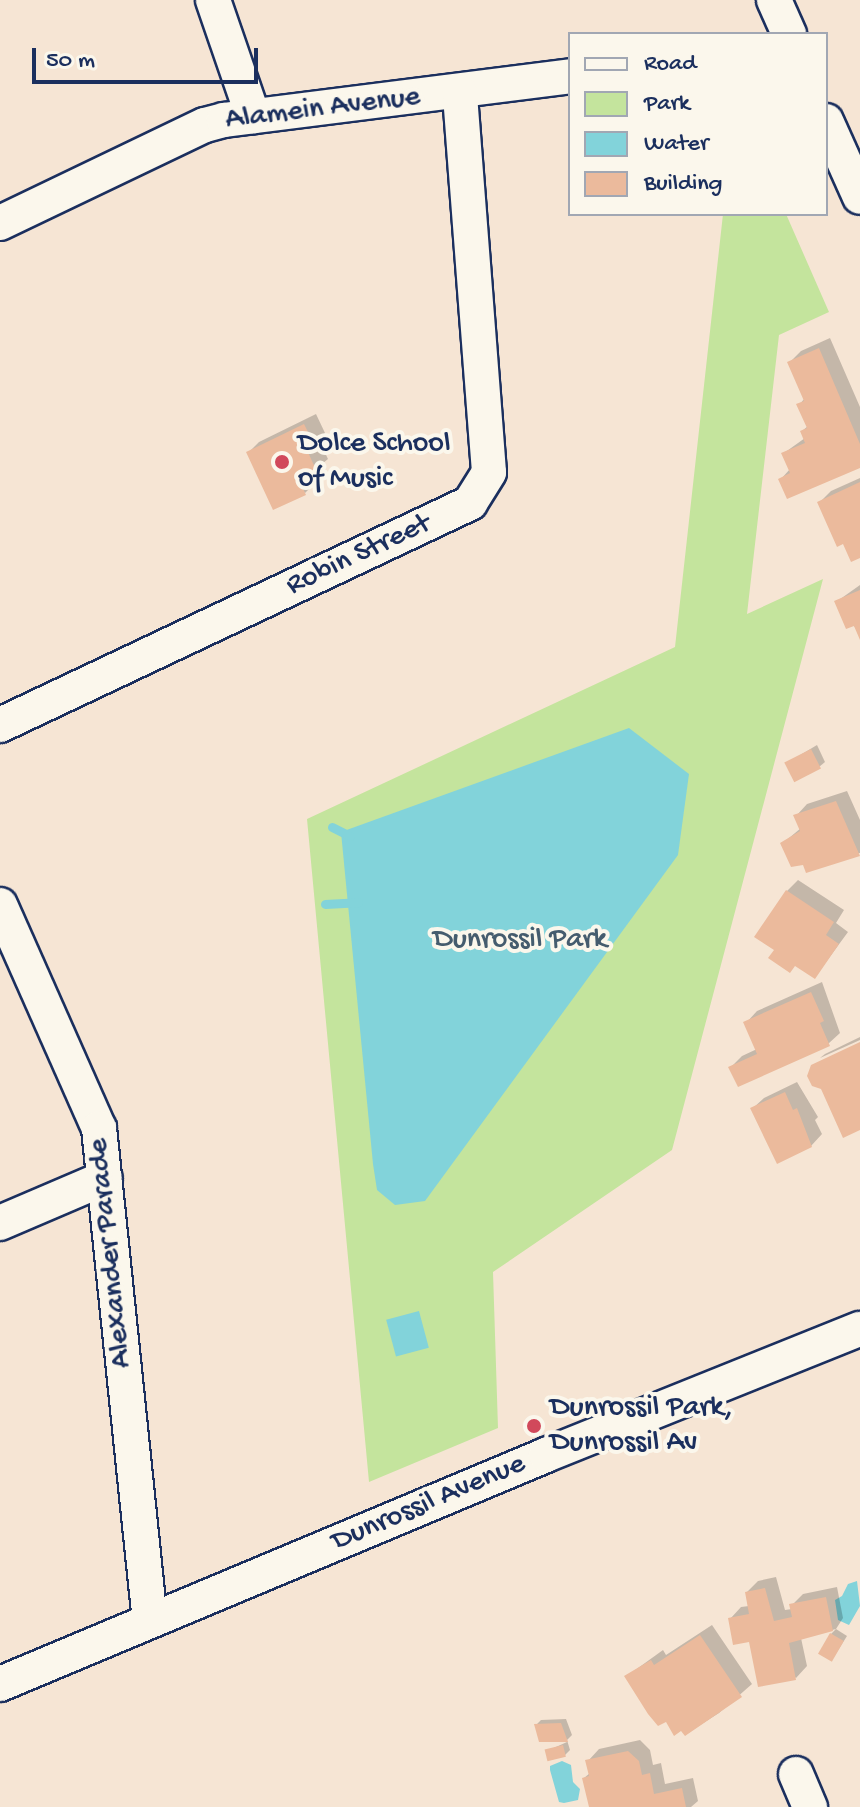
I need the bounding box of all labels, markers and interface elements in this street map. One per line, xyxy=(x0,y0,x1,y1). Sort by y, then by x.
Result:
scale bar xyxy=(36,32,262,82)
legend xyxy=(568,32,828,216)
text: 50 m xyxy=(46,47,95,76)
text: Road xyxy=(644,50,696,79)
street label: Alamein Avenue xyxy=(224,80,422,140)
text: Park xyxy=(644,90,690,119)
text: Water xyxy=(644,130,708,159)
text: Building xyxy=(644,170,722,199)
place label: Dolce School of Music xyxy=(298,427,450,498)
marker: Dolce School of Music xyxy=(273,453,291,471)
street label: Robin Street xyxy=(281,507,437,605)
park label: Dunrossil Park xyxy=(433,923,607,959)
street label: Alexander Parade xyxy=(82,1136,142,1370)
place label: Dunrossil Park, Dunrossil Av xyxy=(550,1391,733,1462)
marker: Dunrossil Park, Dunrossil Av xyxy=(525,1417,543,1435)
street label: Dunrossil Avenue xyxy=(327,1447,531,1561)

